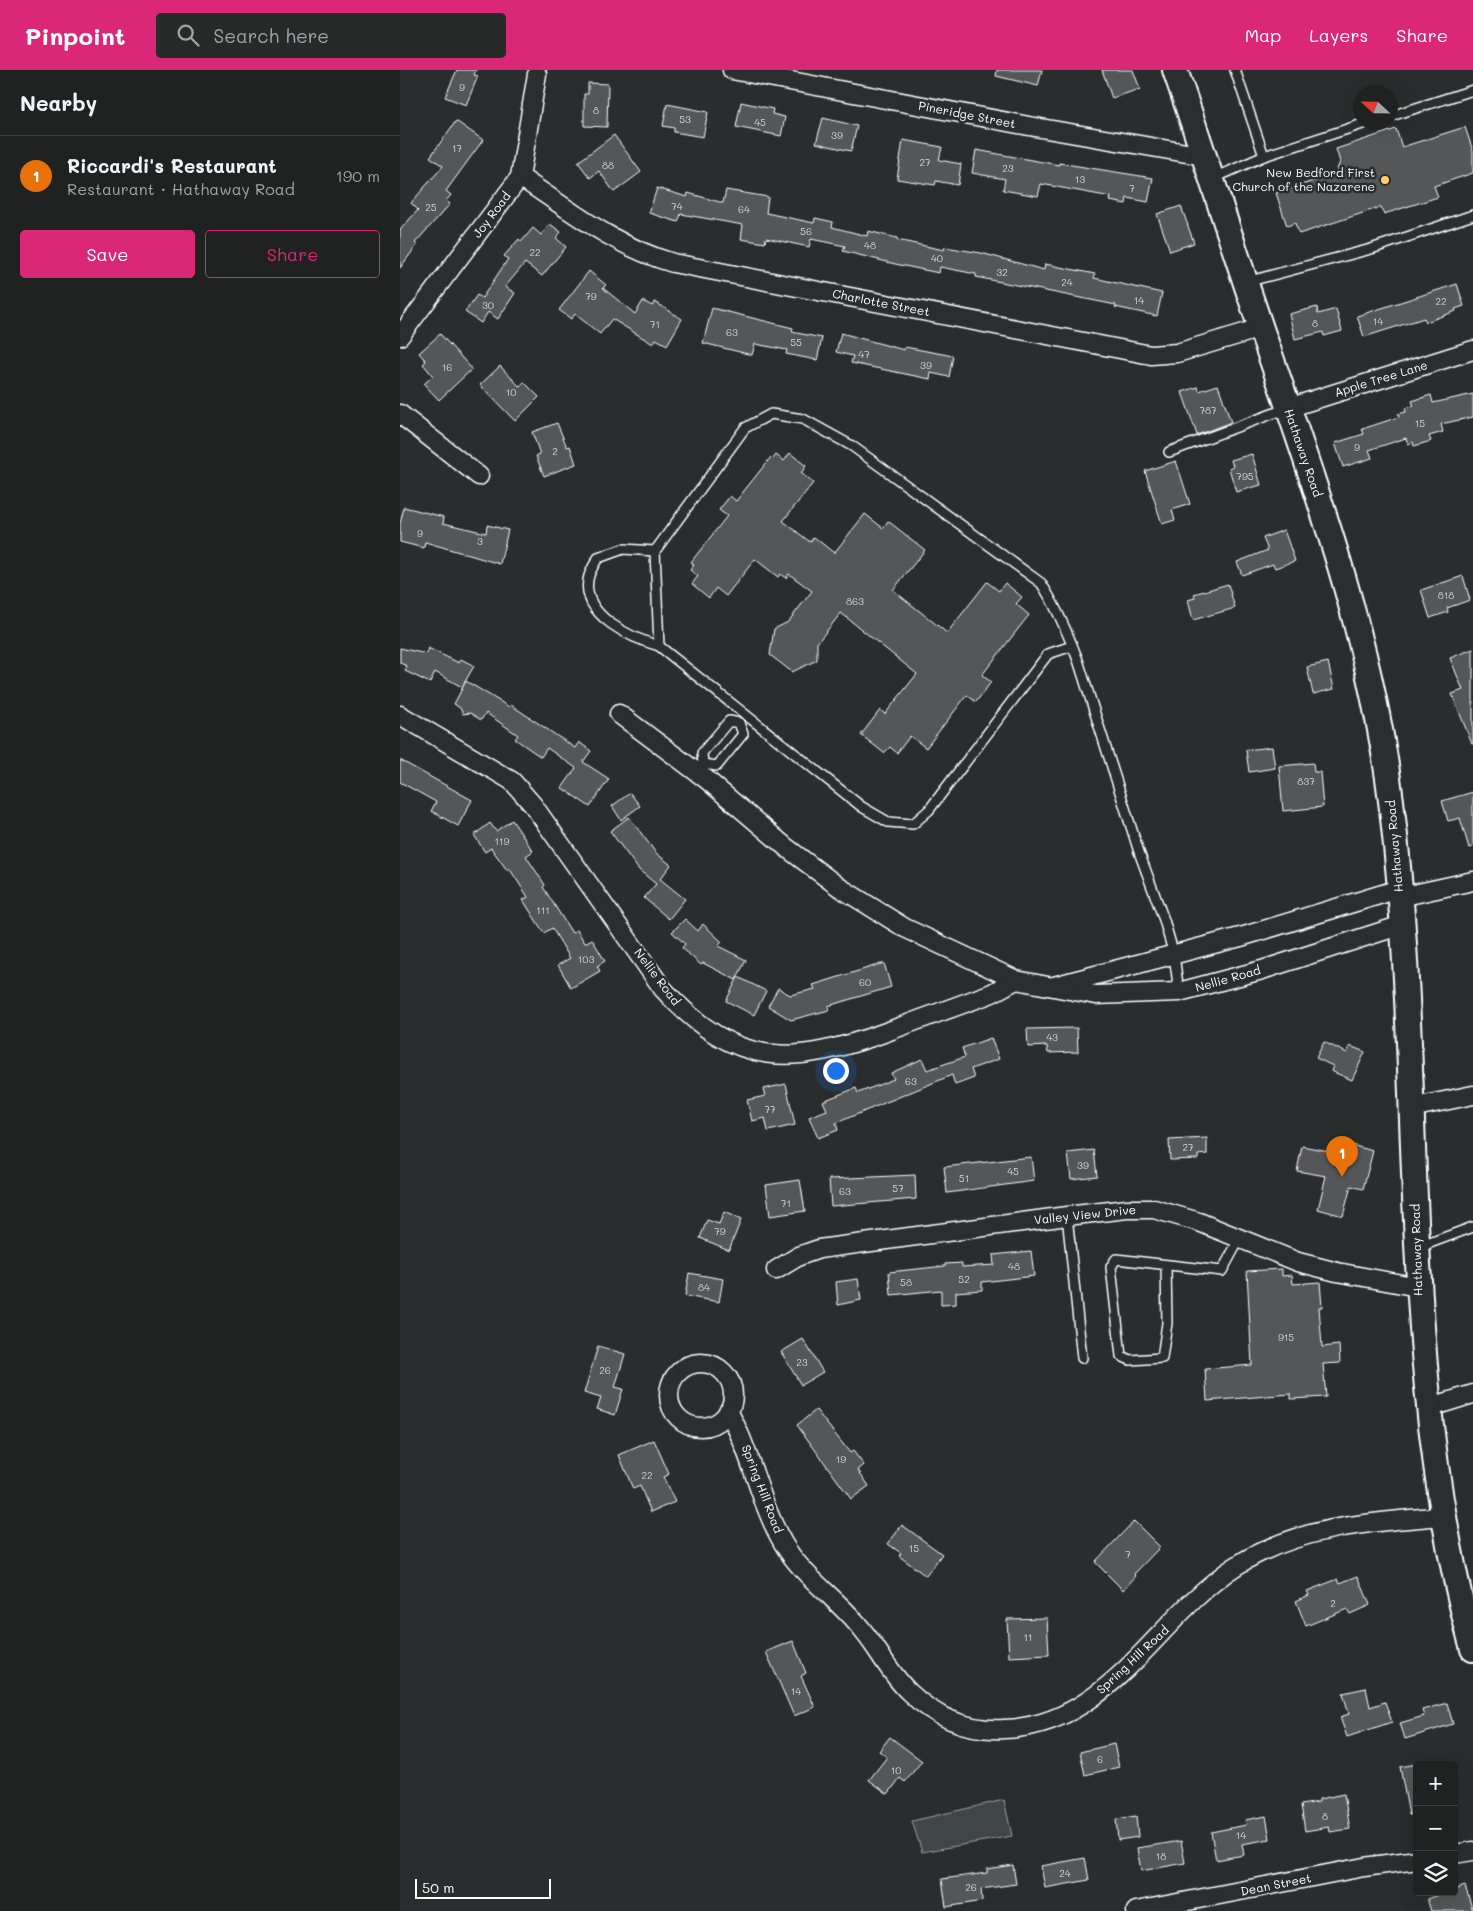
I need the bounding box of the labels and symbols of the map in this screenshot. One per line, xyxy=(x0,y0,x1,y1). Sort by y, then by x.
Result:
house number: 9 xyxy=(459,80,465,94)
north arrow xyxy=(1353,85,1398,130)
street label: Pineridge Street xyxy=(917,97,1017,131)
house number: 8 xyxy=(593,103,599,117)
house number: 53 xyxy=(679,112,691,126)
house number: 45 xyxy=(754,115,766,129)
house number: 39 xyxy=(831,128,843,142)
house number: 17 xyxy=(452,141,462,155)
house number: 27 xyxy=(919,155,931,169)
house number: 88 xyxy=(602,158,614,172)
house number: 23 xyxy=(1002,161,1014,175)
place label: New Bedford First Church of the Nazarene xyxy=(1232,164,1375,194)
house number: 13 xyxy=(1075,172,1085,186)
marker: New Bedford First Church of the Nazarene xyxy=(1379,174,1391,186)
house number: 7 xyxy=(1129,181,1135,195)
street label: Joy Road xyxy=(469,188,514,241)
house number: 74 xyxy=(671,199,683,213)
house number: 25 xyxy=(425,200,437,214)
house number: 64 xyxy=(738,202,750,216)
house number: 56 xyxy=(800,224,812,238)
house number: 48 xyxy=(864,238,876,252)
house number: 22 xyxy=(529,245,541,259)
house number: 40 xyxy=(931,251,943,265)
house number: 32 xyxy=(996,265,1008,279)
house number: 24 xyxy=(1061,275,1073,289)
street label: Charlotte Street xyxy=(831,285,931,319)
house number: 79 xyxy=(585,289,597,303)
house number: 14 xyxy=(1134,293,1144,307)
house number: 22 xyxy=(1435,294,1447,308)
house number: 30 xyxy=(482,298,494,312)
house number: 14 xyxy=(1373,314,1383,328)
house number: 8 xyxy=(1312,316,1318,330)
house number: 71 xyxy=(650,317,660,331)
house number: 63 xyxy=(726,325,738,339)
house number: 55 xyxy=(790,335,802,349)
house number: 47 xyxy=(858,347,870,361)
street label: Apple Tree Lane xyxy=(1332,356,1429,400)
house number: 39 xyxy=(920,358,932,372)
house number: 16 xyxy=(442,360,452,374)
house number: 10 xyxy=(506,385,516,399)
house number: 787 xyxy=(1199,403,1217,417)
street label: Hathaway Road xyxy=(1281,406,1327,499)
house number: 15 xyxy=(1415,416,1425,430)
house number: 9 xyxy=(1354,440,1360,454)
house number: 2 xyxy=(552,444,558,458)
house number: 795 xyxy=(1236,469,1254,483)
house number: 9 xyxy=(417,526,423,540)
house number: 3 xyxy=(477,534,483,548)
house number: 818 xyxy=(1438,588,1454,602)
house number: 863 xyxy=(846,594,864,608)
house number: 837 xyxy=(1297,774,1315,788)
street label: Hathaway Road xyxy=(1382,799,1406,893)
house number: 119 xyxy=(495,834,510,848)
house number: 111 xyxy=(536,903,550,917)
street label: Nellie Road xyxy=(631,945,685,1008)
house number: 103 xyxy=(578,952,594,966)
street label: Nellie Road xyxy=(1193,961,1263,995)
house number: 60 xyxy=(859,975,871,989)
house number: 43 xyxy=(1046,1030,1058,1044)
your location xyxy=(823,1058,849,1084)
house number: 63 xyxy=(905,1074,917,1088)
house number: 77 xyxy=(764,1102,776,1116)
pin: 1 xyxy=(1326,1136,1358,1177)
house number: 27 xyxy=(1182,1140,1194,1154)
house number: 39 xyxy=(1077,1158,1089,1172)
house number: 45 xyxy=(1007,1164,1019,1178)
house number: 51 xyxy=(959,1171,969,1185)
house number: 57 xyxy=(892,1181,904,1195)
house number: 63 xyxy=(839,1184,851,1198)
house number: 71 xyxy=(781,1196,791,1210)
street label: Valley View Drive xyxy=(1033,1201,1137,1227)
street label: Hathaway Road xyxy=(1406,1203,1426,1296)
house number: 79 xyxy=(714,1224,726,1238)
house number: 48 xyxy=(1008,1259,1020,1273)
house number: 52 xyxy=(958,1272,970,1286)
house number: 58 xyxy=(900,1275,912,1289)
house number: 84 xyxy=(698,1280,710,1294)
house number: 915 xyxy=(1278,1330,1294,1344)
house number: 23 xyxy=(796,1355,808,1369)
house number: 26 xyxy=(599,1363,611,1377)
street label: Spring Hill Road xyxy=(739,1442,787,1535)
house number: 19 xyxy=(836,1452,846,1466)
house number: 22 xyxy=(641,1468,653,1482)
house number: 15 xyxy=(909,1541,919,1555)
house number: 7 xyxy=(1125,1547,1131,1561)
house number: 2 xyxy=(1330,1596,1336,1610)
street label: Spring Hill Road xyxy=(1093,1621,1172,1697)
house number: 11 xyxy=(1024,1630,1032,1644)
house number: 14 xyxy=(791,1684,801,1698)
house number: 6 xyxy=(1097,1752,1103,1766)
house number: 10 xyxy=(891,1763,901,1777)
house number: 8 xyxy=(1322,1809,1328,1823)
house number: 14 xyxy=(1236,1828,1246,1842)
house number: 18 xyxy=(1156,1849,1166,1863)
house number: 24 xyxy=(1059,1866,1071,1880)
street label: Dean Street xyxy=(1239,1869,1313,1899)
scale bar xyxy=(415,1876,551,1899)
house number: 26 xyxy=(965,1880,977,1894)

